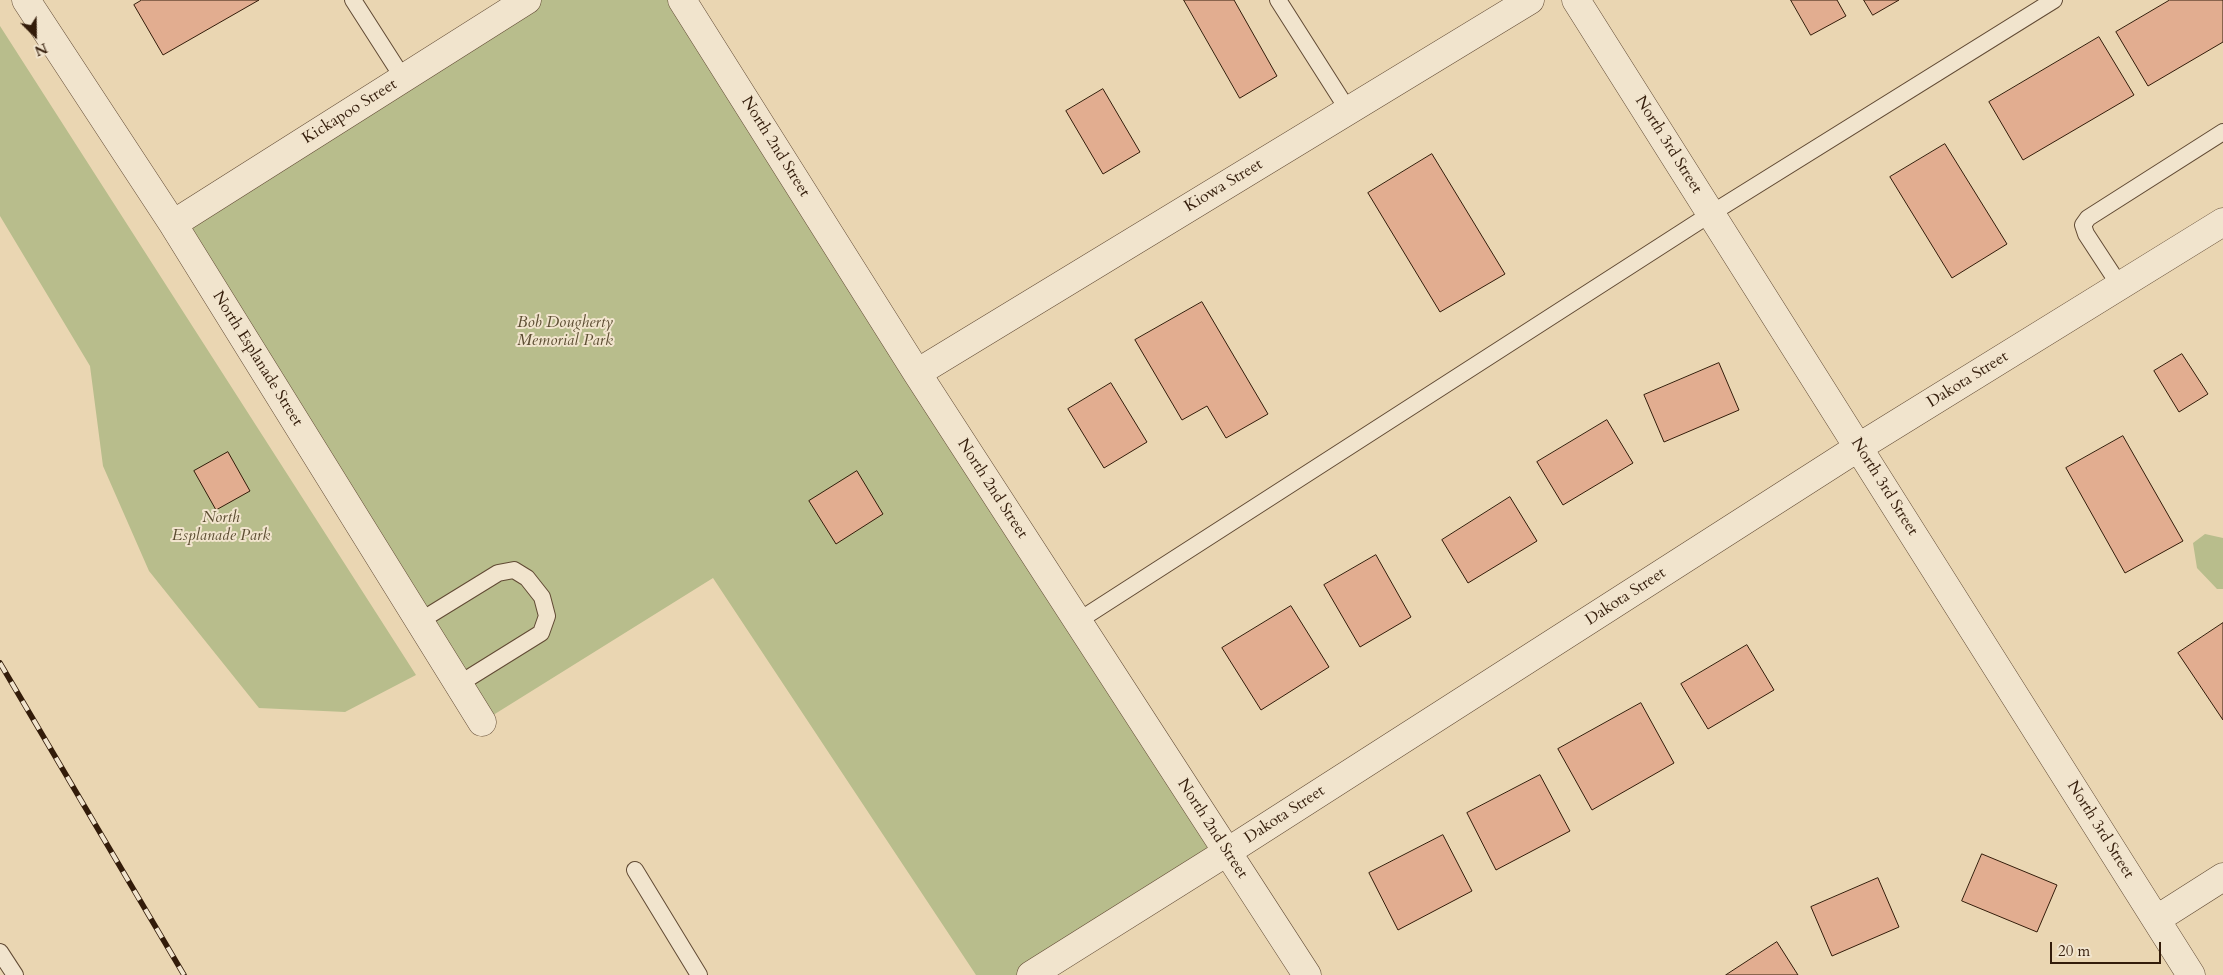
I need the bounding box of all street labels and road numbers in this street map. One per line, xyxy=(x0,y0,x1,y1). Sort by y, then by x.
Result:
street label: Kickapoo Street xyxy=(299,75,401,149)
street label: North 2nd Street xyxy=(736,93,814,201)
street label: North 3rd Street xyxy=(1630,93,1706,197)
street label: Kiowa Street xyxy=(1182,155,1266,217)
street label: North Esplanade Street xyxy=(208,288,306,430)
street label: Dakota Street xyxy=(1924,348,2012,412)
street label: North 3rd Street xyxy=(1846,435,1922,539)
street label: North 2nd Street xyxy=(953,436,1031,542)
street label: Dakota Street xyxy=(1582,564,1670,630)
street label: North 2nd Street xyxy=(1173,776,1251,882)
street label: North 3rd Street xyxy=(2062,778,2138,882)
street label: Dakota Street xyxy=(1241,782,1329,848)

